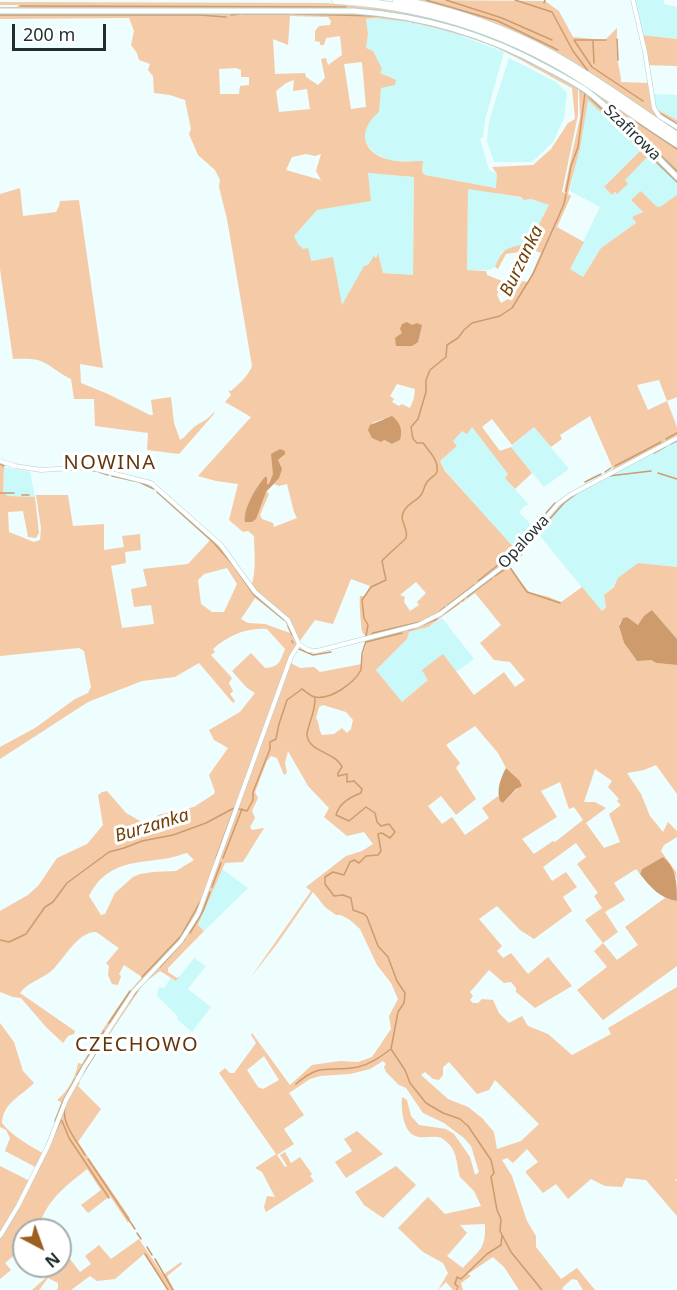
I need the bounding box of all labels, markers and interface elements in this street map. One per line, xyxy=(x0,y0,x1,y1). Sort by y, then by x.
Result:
scale bar xyxy=(15,12,110,50)
text: 200 m xyxy=(23,22,75,46)
street label: Szafirowa xyxy=(599,101,665,165)
water label: Burzanka xyxy=(496,222,548,300)
district label: NOWINA xyxy=(64,451,156,475)
street label: Opalowa xyxy=(494,511,554,573)
water label: Burzanka xyxy=(112,805,192,847)
district label: CZECHOWO xyxy=(75,1033,199,1057)
north arrow xyxy=(12,1218,72,1278)
text: N xyxy=(40,1247,65,1273)

